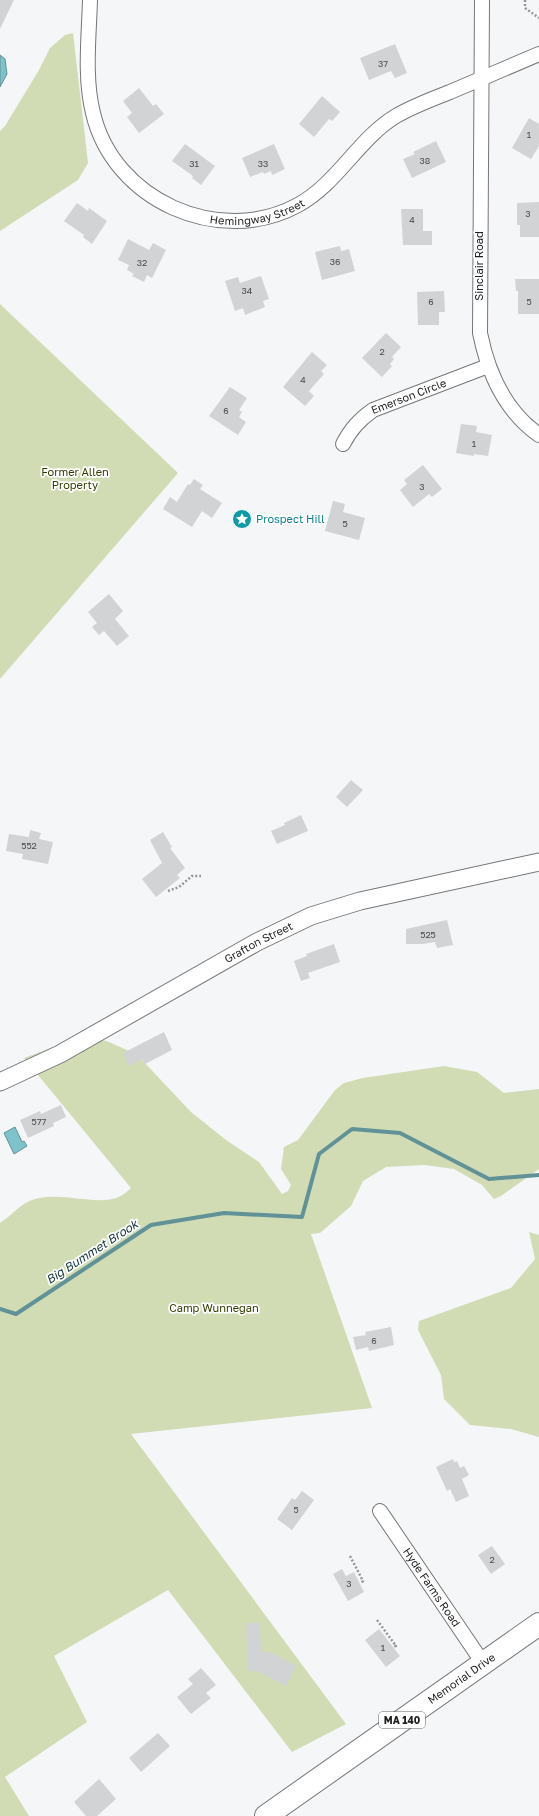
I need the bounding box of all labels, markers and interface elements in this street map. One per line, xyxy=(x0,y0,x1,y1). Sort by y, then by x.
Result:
house number: 37 xyxy=(378,58,388,69)
house number: 1 xyxy=(527,129,532,140)
house number: 38 xyxy=(420,155,430,166)
house number: 31 xyxy=(189,158,199,169)
house number: 33 xyxy=(258,158,268,169)
street label: Hemingway Street xyxy=(209,196,307,227)
house number: 3 xyxy=(525,208,531,219)
house number: 4 xyxy=(409,214,415,225)
street label: Sinclair Road xyxy=(472,231,485,301)
house number: 36 xyxy=(330,256,340,267)
house number: 32 xyxy=(137,257,147,268)
house number: 34 xyxy=(242,285,253,296)
house number: 6 xyxy=(428,296,434,307)
house number: 5 xyxy=(526,296,532,307)
house number: 2 xyxy=(379,346,385,357)
house number: 4 xyxy=(300,374,306,385)
street label: Emerson Circle xyxy=(369,376,448,416)
house number: 6 xyxy=(223,405,229,416)
house number: 1 xyxy=(472,438,477,449)
park label: Former Allen Property xyxy=(41,465,109,491)
house number: 3 xyxy=(419,481,425,492)
place icon: Prospect Hill xyxy=(231,508,253,530)
place label: Prospect Hill xyxy=(256,512,325,525)
house number: 5 xyxy=(342,518,348,529)
house number: 552 xyxy=(21,840,37,851)
street label: Grafton Street xyxy=(222,919,295,965)
house number: 525 xyxy=(420,929,436,940)
house number: 577 xyxy=(32,1116,47,1127)
water label: Big Bummet Brook xyxy=(43,1216,142,1287)
park label: Camp Wunnegan xyxy=(169,1301,259,1314)
house number: 6 xyxy=(371,1335,377,1346)
house number: 5 xyxy=(293,1504,299,1515)
street label: Hyde Farms Road xyxy=(401,1545,463,1629)
house number: 2 xyxy=(489,1554,495,1565)
house number: 3 xyxy=(346,1578,352,1589)
house number: 1 xyxy=(381,1642,386,1653)
street label: Memorial Drive xyxy=(425,1650,497,1706)
road number: MA 140 xyxy=(379,1712,425,1728)

